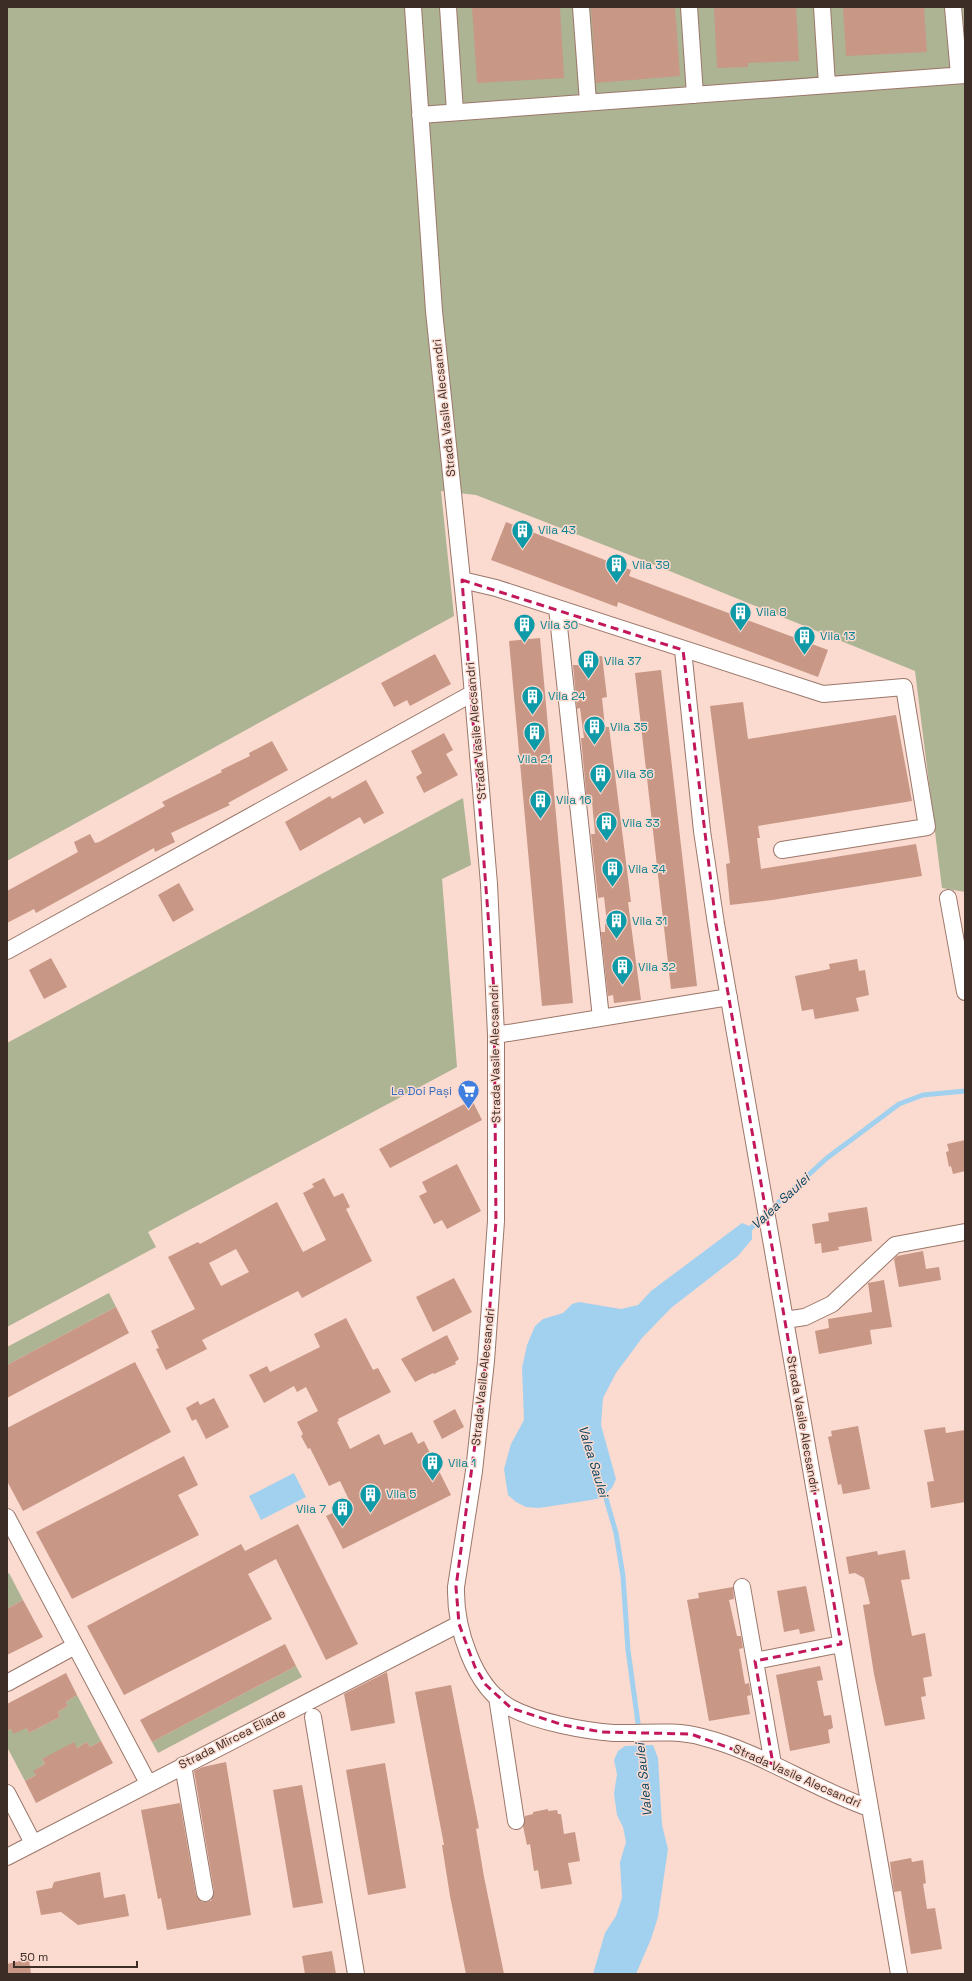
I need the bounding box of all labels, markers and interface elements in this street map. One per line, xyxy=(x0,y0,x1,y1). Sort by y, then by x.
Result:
street label: Strada Vasile Alecsandri xyxy=(429,338,459,477)
building icon: Vila 43 xyxy=(510,517,536,550)
place label: Vila 43 xyxy=(538,522,576,538)
building icon: Vila 39 xyxy=(603,552,629,585)
place label: Vila 39 xyxy=(632,557,670,573)
building icon: Vila 8 xyxy=(727,599,753,632)
place label: Vila 8 xyxy=(756,604,787,620)
building icon: Vila 30 xyxy=(512,612,538,645)
place label: Vila 30 xyxy=(540,617,578,633)
building icon: Vila 13 xyxy=(791,623,817,656)
place label: Vila 13 xyxy=(820,628,856,644)
building icon: Vila 37 xyxy=(576,648,602,681)
place label: Vila 37 xyxy=(604,653,642,669)
street label: Strada Vasile Alecsandri xyxy=(462,661,490,800)
building icon: Vila 24 xyxy=(519,683,545,716)
place label: Vila 24 xyxy=(548,688,586,704)
building icon: Vila 35 xyxy=(582,714,608,747)
building icon: Vila 21 xyxy=(522,719,548,752)
place label: Vila 35 xyxy=(610,719,648,735)
place label: Vila 21 xyxy=(517,751,553,767)
building icon: Vila 36 xyxy=(587,761,613,794)
place label: Vila 36 xyxy=(616,766,654,782)
building icon: Vila 16 xyxy=(527,787,553,820)
place label: Vila 16 xyxy=(556,792,592,808)
building icon: Vila 33 xyxy=(594,810,620,843)
place label: Vila 33 xyxy=(622,815,660,831)
building icon: Vila 34 xyxy=(599,856,625,889)
place label: Vila 34 xyxy=(628,861,667,877)
building icon: Vila 31 xyxy=(603,908,629,941)
place label: Vila 31 xyxy=(632,913,667,929)
building icon: Vila 32 xyxy=(609,954,635,987)
place label: Vila 32 xyxy=(638,959,676,975)
street label: Strada Vasile Alecsandri xyxy=(486,985,504,1123)
supermarket icon: La Doi Pași xyxy=(455,1078,481,1111)
place label: La Doi Pași xyxy=(391,1083,452,1099)
water label: Valea Saulei xyxy=(747,1169,815,1233)
street label: Strada Vasile Alecsandri xyxy=(468,1307,498,1446)
street label: Strada Vasile Alecsandri xyxy=(783,1355,823,1493)
water label: Valea Saulei xyxy=(575,1423,613,1501)
building icon: Vila 1 xyxy=(420,1450,446,1483)
place label: Vila 1 xyxy=(448,1455,476,1471)
building icon: Vila 5 xyxy=(358,1481,384,1514)
place label: Vila 5 xyxy=(386,1486,416,1502)
building icon: Vila 7 xyxy=(329,1496,355,1529)
place label: Vila 7 xyxy=(296,1501,326,1517)
street label: Strada Mircea Eliade xyxy=(176,1705,288,1773)
water label: Valea Saulei xyxy=(631,1740,656,1818)
street label: Strada Vasile Alecsandri xyxy=(731,1741,863,1811)
scale bar xyxy=(14,1943,137,1969)
text: 50 m xyxy=(20,1949,48,1965)

